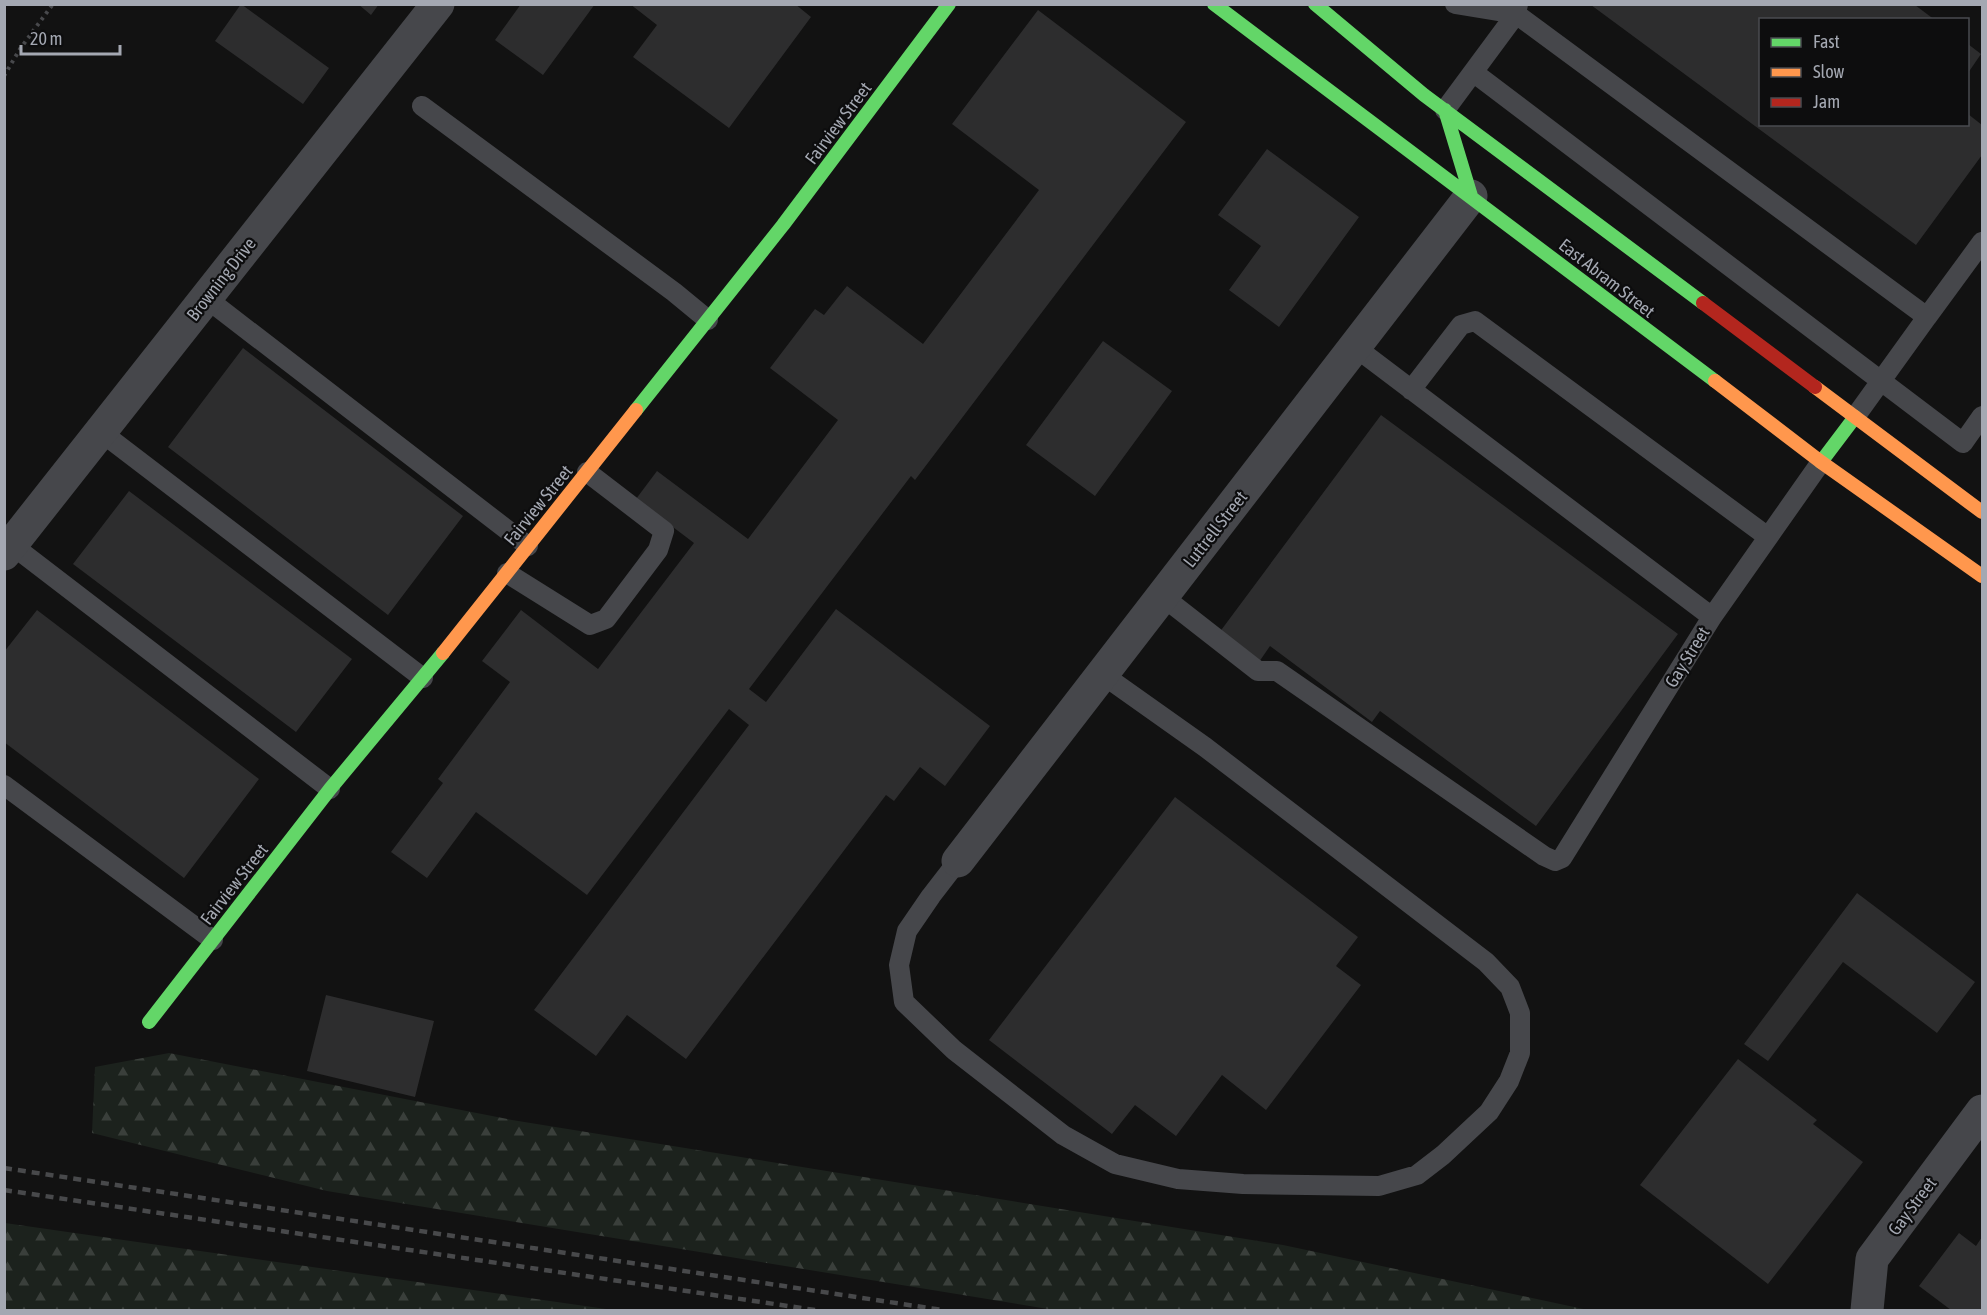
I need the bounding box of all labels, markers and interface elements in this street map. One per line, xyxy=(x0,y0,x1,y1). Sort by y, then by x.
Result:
scale bar xyxy=(21,18,120,56)
legend xyxy=(1759,18,1969,126)
text: 20 m xyxy=(30,28,62,49)
text: Fast xyxy=(1813,31,1840,52)
text: Slow xyxy=(1813,61,1844,82)
street label: Fairview Street xyxy=(800,78,876,168)
text: Jam xyxy=(1813,91,1840,112)
street label: Browning Drive xyxy=(182,233,260,325)
street label: East Abram Street xyxy=(1555,234,1659,322)
street label: Fairview Street xyxy=(499,461,577,549)
street label: Luttrell Street xyxy=(1179,487,1251,571)
street label: Gay Street xyxy=(1660,623,1714,691)
street label: Fairview Street xyxy=(196,839,272,929)
street label: Gay Street xyxy=(1883,1173,1941,1239)

